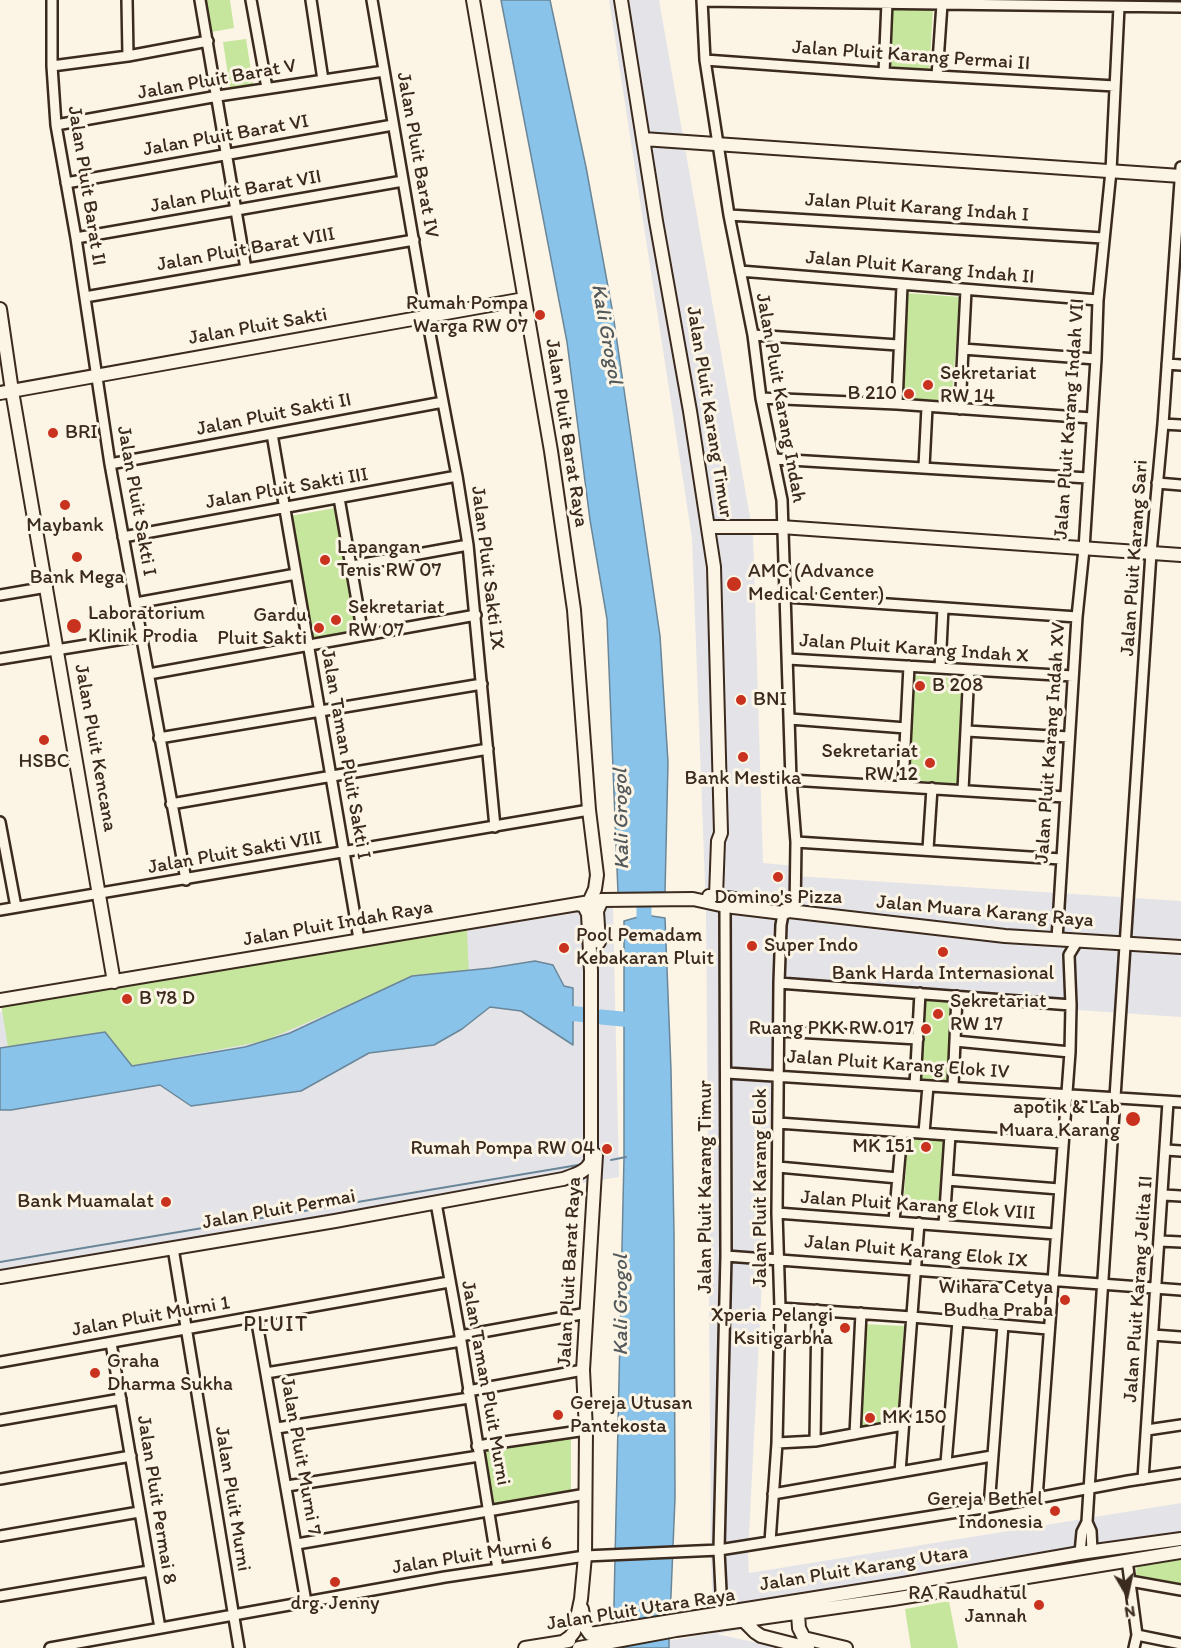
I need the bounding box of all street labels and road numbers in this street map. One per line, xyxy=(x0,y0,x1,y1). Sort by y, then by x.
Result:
street label: Jalan Pluit Karang Permai II xyxy=(791,36,1031,76)
street label: Jalan Pluit Barat V xyxy=(136,54,298,106)
street label: Jalan Pluit Barat IV xyxy=(391,70,443,240)
street label: Jalan Pluit Barat II xyxy=(62,104,110,268)
street label: Jalan Pluit Barat VI xyxy=(141,110,311,162)
street label: Jalan Pluit Barat VII xyxy=(149,165,323,219)
street label: Jalan Pluit Karang Indah I xyxy=(804,188,1030,228)
street label: Jalan Pluit Barat VIII xyxy=(155,222,337,278)
street label: Jalan Pluit Karang Indah II xyxy=(805,246,1035,290)
street label: Jalan Pluit Karang Indah xyxy=(750,291,810,505)
street label: Jalan Pluit Karang Indah VII xyxy=(1050,298,1090,540)
street label: Jalan Pluit Sakti xyxy=(187,303,329,351)
street label: Jalan Pluit Karang Timur xyxy=(680,305,738,519)
street label: Jalan Pluit Barat Raya xyxy=(539,337,593,529)
street label: Jalan Pluit Sakti II xyxy=(194,388,354,442)
street label: Jalan Pluit Sakti I xyxy=(111,424,161,578)
street label: Jalan Pluit Karang Sari xyxy=(1116,459,1154,657)
street label: Jalan Pluit Sakti III xyxy=(204,463,370,515)
street label: Jalan Pluit Sakti IX xyxy=(465,485,509,651)
street label: Jalan Pluit Karang Indah XV xyxy=(1031,622,1071,864)
street label: Jalan Pluit Karang Indah X xyxy=(799,629,1029,669)
street label: Jalan Taman Pluit Sakti I xyxy=(315,647,375,861)
street label: Jalan Pluit Kencana xyxy=(68,662,122,834)
street label: Jalan Pluit Sakti VIII xyxy=(146,826,324,880)
street label: Jalan Muara Karang Raya xyxy=(875,891,1095,933)
street label: Jalan Pluit Indah Raya xyxy=(241,895,435,953)
street label: Jalan Pluit Karang Elok IV xyxy=(786,1045,1010,1085)
street label: Jalan Pluit Karang Timur xyxy=(694,1080,718,1294)
street label: Jalan Pluit Karang Elok xyxy=(749,1088,773,1288)
street label: Jalan Pluit Karang Jelita II xyxy=(1119,1175,1159,1403)
street label: Jalan Pluit Barat Raya xyxy=(553,1176,587,1368)
street label: Jalan Pluit Permai xyxy=(201,1185,357,1235)
street label: Jalan Pluit Karang Elok VIII xyxy=(800,1186,1036,1226)
street label: Jalan Pluit Karang Elok IX xyxy=(803,1230,1029,1274)
street label: Jalan Taman Pluit Murni xyxy=(455,1279,515,1487)
street label: Jalan Pluit Murni 1 xyxy=(70,1291,232,1343)
street label: Jalan Pluit Murni 7 xyxy=(274,1375,326,1537)
street label: Jalan Pluit Permai 8 xyxy=(131,1414,181,1586)
street label: Jalan Pluit Murni xyxy=(209,1425,255,1573)
street label: Jalan Pluit Murni 6 xyxy=(390,1532,554,1580)
street label: Jalan Pluit Karang Utara xyxy=(758,1541,970,1597)
street label: Jalan Pluit Utara Raya xyxy=(545,1583,737,1637)

